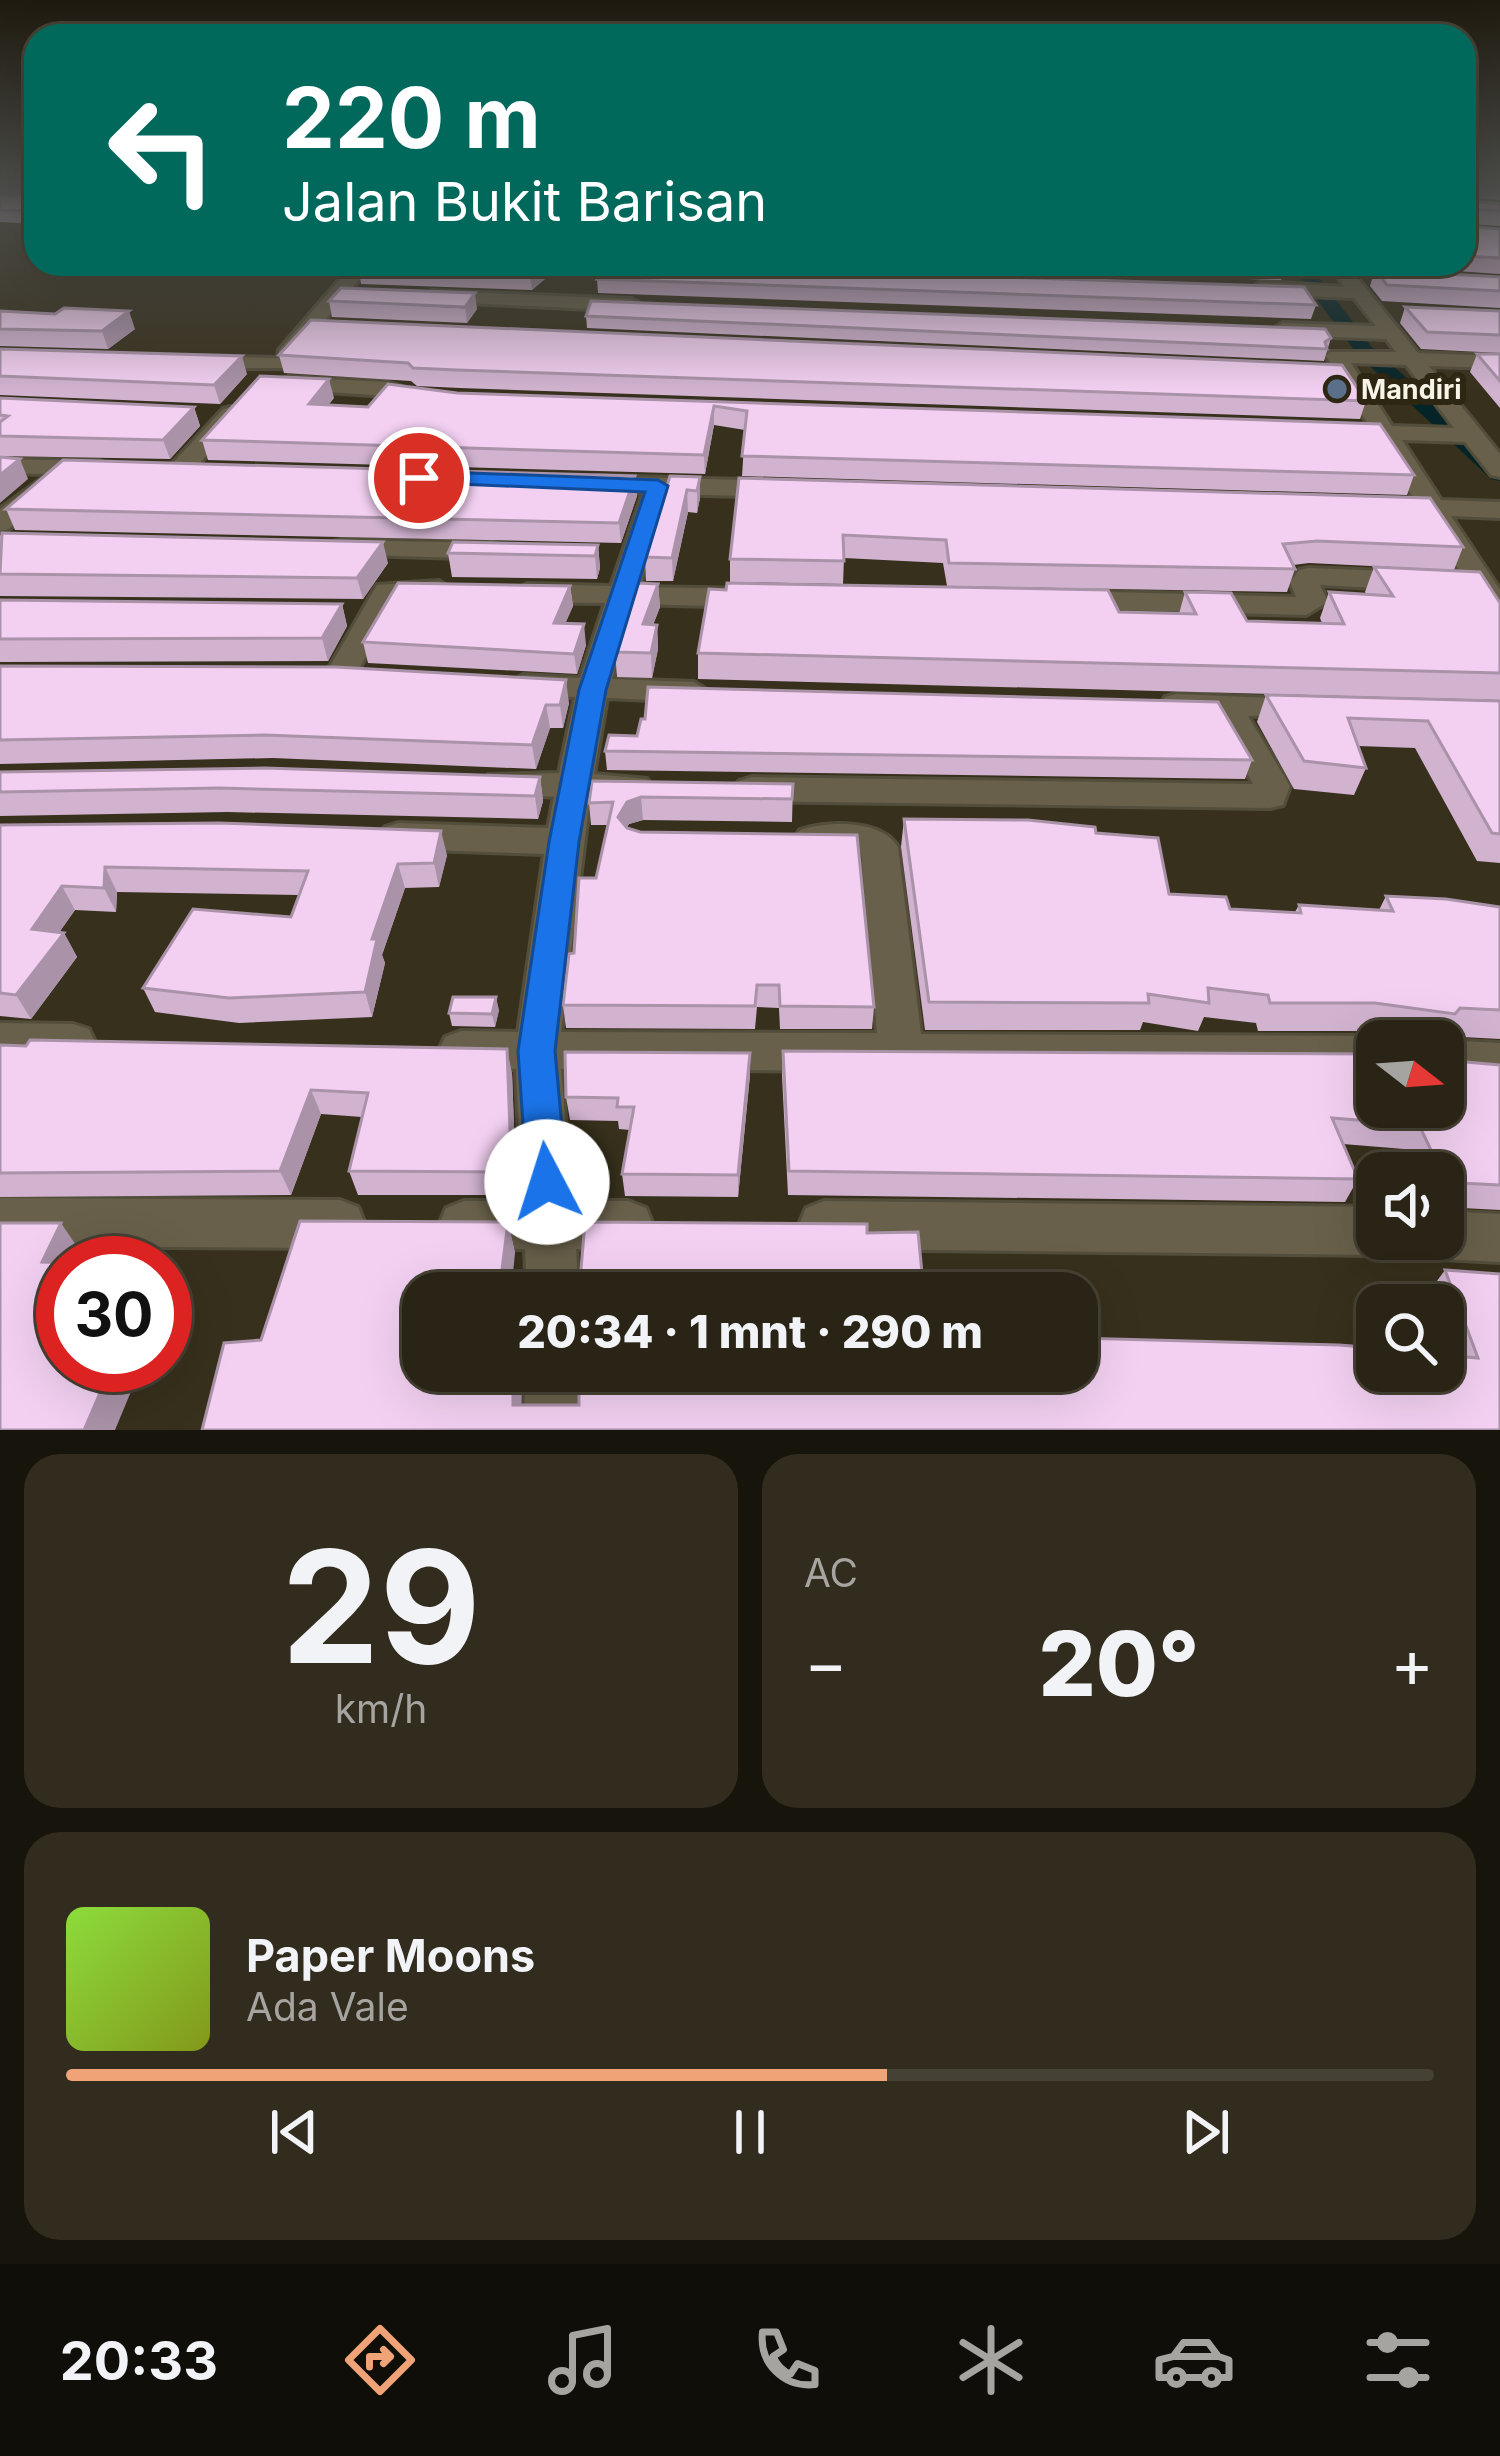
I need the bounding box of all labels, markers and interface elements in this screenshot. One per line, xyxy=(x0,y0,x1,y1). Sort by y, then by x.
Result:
text: 220 m xyxy=(282,67,541,168)
icon: left xyxy=(84,72,240,228)
text: Jalan Bukit Barisan xyxy=(282,169,767,234)
place label: Mandiri xyxy=(1361,373,1462,406)
marker: Mandiri xyxy=(1324,376,1350,402)
pin xyxy=(368,427,470,529)
icon: arrive xyxy=(386,445,452,511)
north arrow xyxy=(1356,1020,1464,1128)
map controls xyxy=(1356,1020,1464,1392)
position arrow xyxy=(484,1119,610,1245)
button: sound xyxy=(1356,1152,1464,1260)
speed limit sign: 30 xyxy=(36,1236,192,1392)
button: search xyxy=(1356,1284,1464,1392)
text: 20:34 · 1 mnt · 290 m xyxy=(517,1304,983,1359)
text: 29 xyxy=(281,1512,481,1701)
text: AC xyxy=(804,1549,858,1596)
text: 20° xyxy=(1038,1609,1200,1718)
text: − xyxy=(804,1623,848,1703)
text: + xyxy=(1390,1623,1434,1703)
text: km/h xyxy=(335,1685,427,1732)
text: Paper Moons xyxy=(246,1928,535,1983)
text: Ada Vale xyxy=(246,1983,409,2030)
icon: previous xyxy=(261,2099,327,2165)
icon: pause xyxy=(717,2099,783,2165)
icon: next xyxy=(1173,2099,1239,2165)
icon: directions xyxy=(338,2318,422,2402)
icon: music xyxy=(541,2318,625,2402)
icon: phone xyxy=(745,2318,829,2402)
icon: climate xyxy=(949,2318,1033,2402)
icon: car xyxy=(1152,2318,1236,2402)
icon: filters xyxy=(1356,2318,1440,2402)
text: 20:33 xyxy=(60,2328,218,2393)

